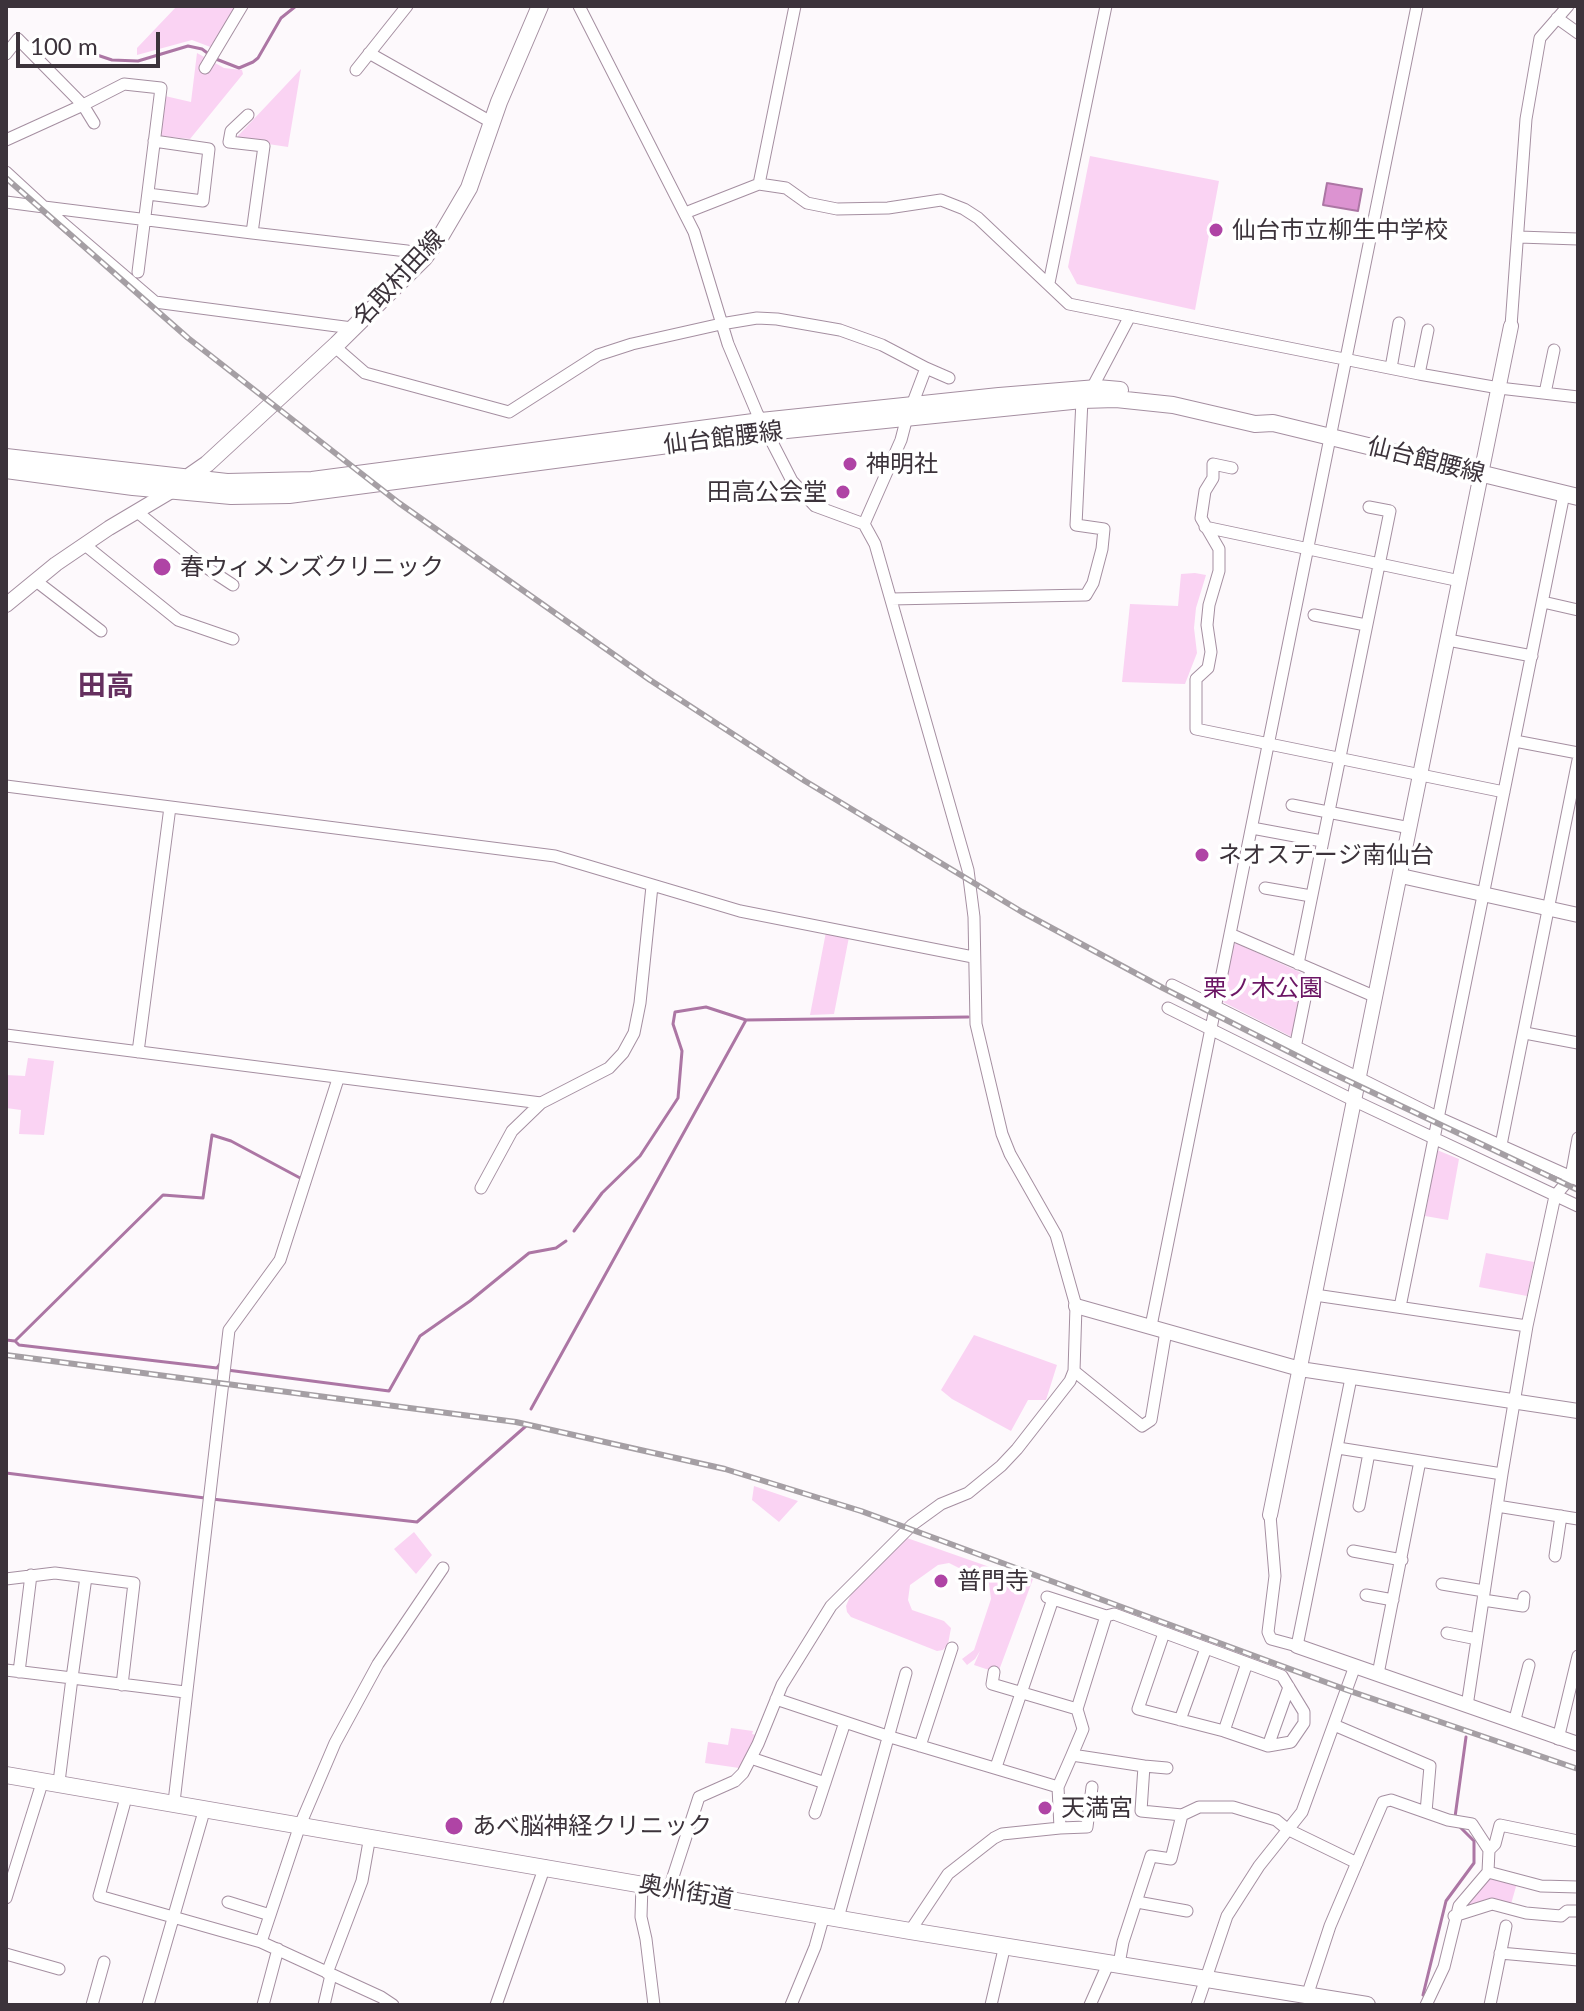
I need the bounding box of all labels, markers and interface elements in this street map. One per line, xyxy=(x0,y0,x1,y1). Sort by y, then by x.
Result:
scale bar xyxy=(20,16,164,66)
text: 100 m xyxy=(30,31,98,60)
place label: 仙台市立柳生中学校 xyxy=(1232,216,1448,244)
marker: 仙台市立柳生中学校 xyxy=(1207,221,1225,239)
street label: 名取村田線 xyxy=(348,224,450,332)
street label: 仙台館腰線 xyxy=(662,416,784,460)
street label: 仙台館腰線 xyxy=(1364,432,1488,488)
place label: 神明社 xyxy=(866,450,938,478)
marker: 神明社 xyxy=(841,455,859,473)
place label: 田高公会堂 xyxy=(707,478,827,506)
marker: 田高公会堂 xyxy=(834,483,852,501)
place label: 春ウィメンズクリニック xyxy=(180,553,444,581)
marker: 春ウィメンズクリニック xyxy=(151,556,173,578)
district label: 田高 xyxy=(78,669,134,703)
place label: ネオステージ南仙台 xyxy=(1218,841,1434,869)
marker: ネオステージ南仙台 xyxy=(1193,846,1211,864)
park label: 栗ノ木公園 xyxy=(1203,974,1323,1002)
place label: 普門寺 xyxy=(957,1567,1029,1595)
marker: 普門寺 xyxy=(932,1572,950,1590)
place label: 天満宮 xyxy=(1061,1794,1133,1822)
marker: 天満宮 xyxy=(1036,1799,1054,1817)
place label: あべ脳神経クリニック xyxy=(472,1812,712,1840)
marker: あべ脳神経クリニック xyxy=(443,1815,465,1837)
street label: 奥州街道 xyxy=(636,1869,736,1915)

